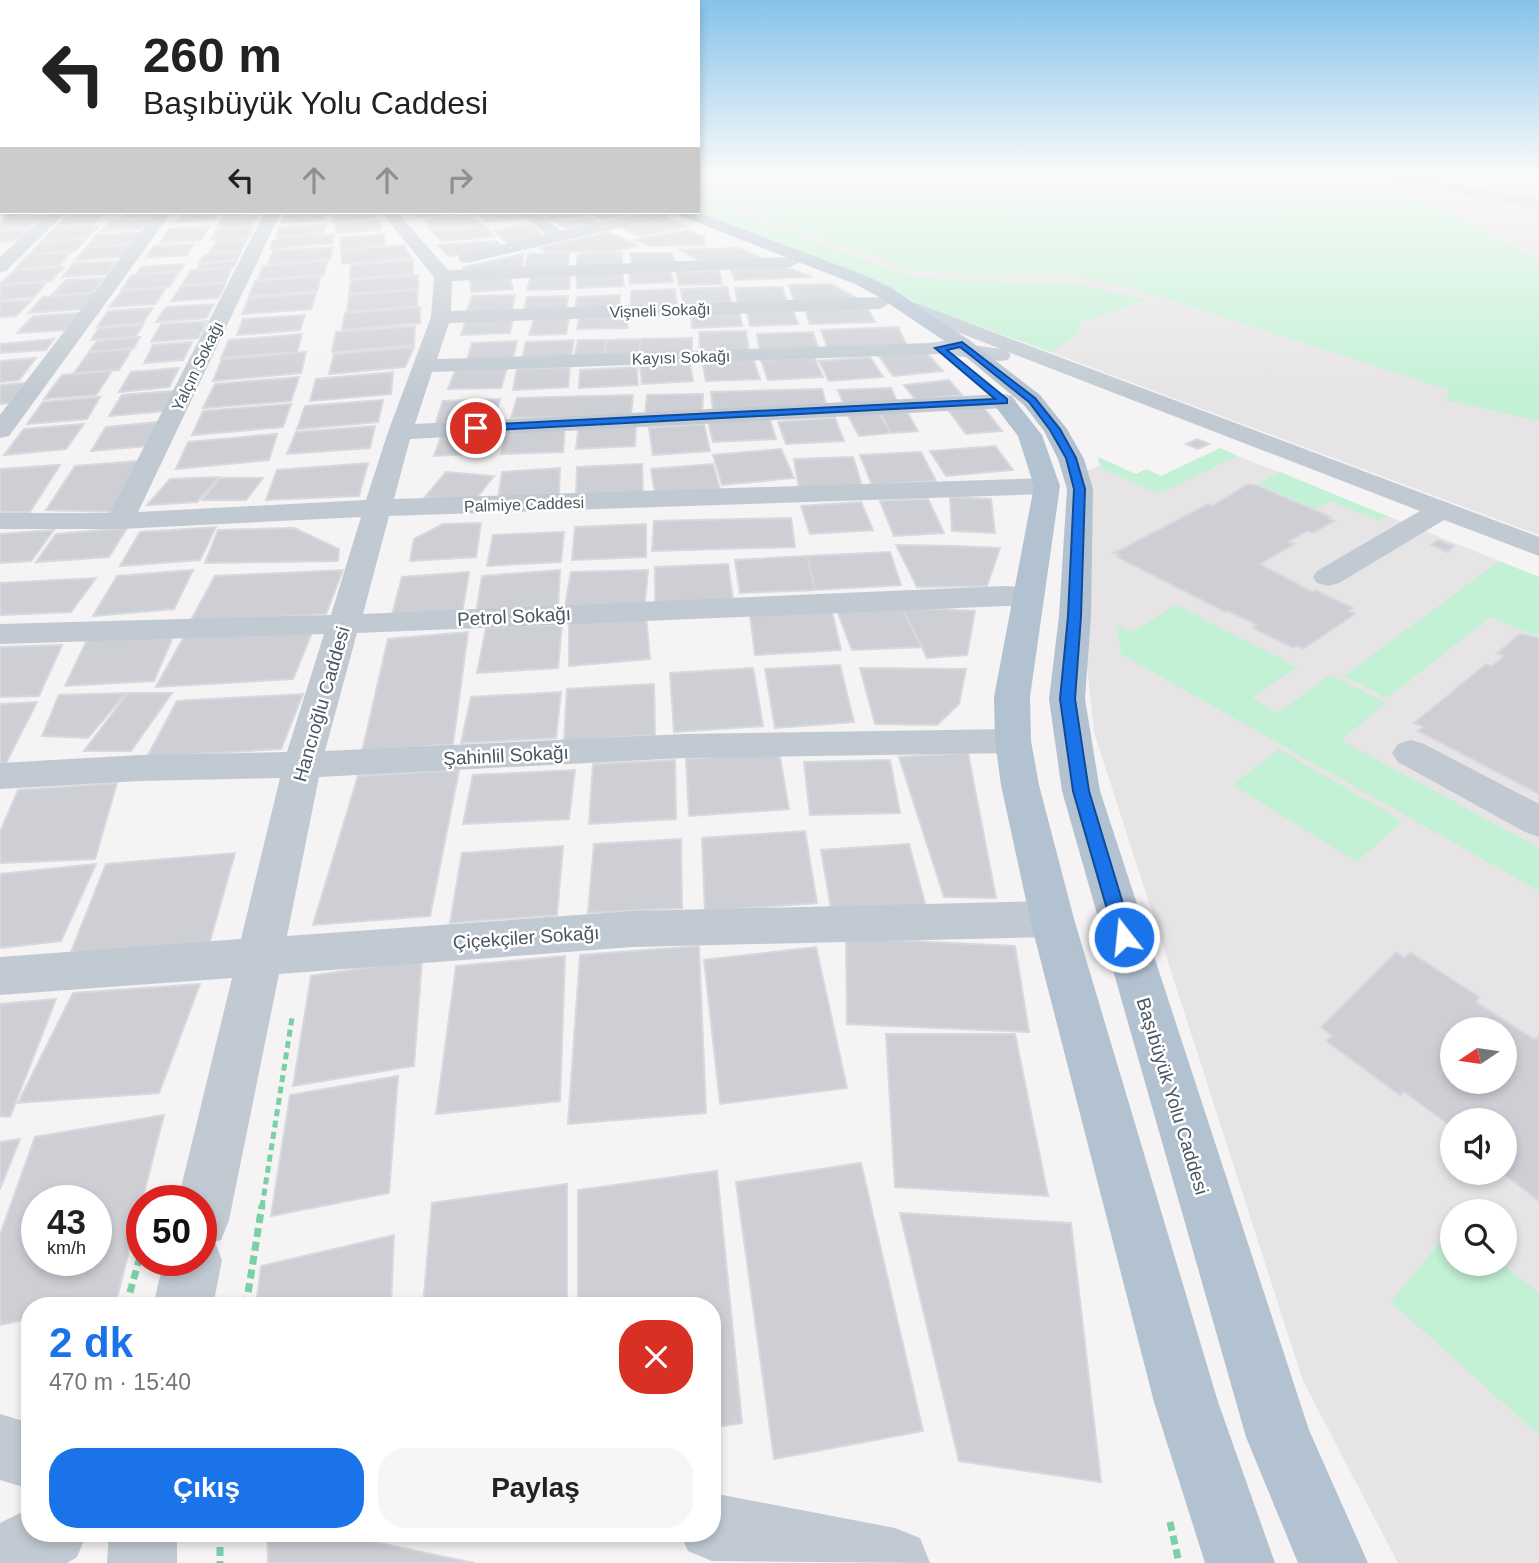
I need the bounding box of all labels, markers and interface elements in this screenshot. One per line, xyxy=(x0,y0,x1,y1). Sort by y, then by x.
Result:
icon: left xyxy=(28,28,119,119)
text: 260 m xyxy=(143,28,282,82)
text: Başıbüyük Yolu Caddesi xyxy=(143,85,488,121)
icon: left xyxy=(222,161,260,199)
icon: ahead xyxy=(295,161,333,199)
icon: ahead xyxy=(368,161,406,199)
icon: right xyxy=(441,161,479,199)
street label: Vişneli Sokağı xyxy=(609,300,711,321)
street label: Yalçın Sokağı xyxy=(168,319,226,414)
street label: Kayısı Sokağı xyxy=(631,347,731,368)
pin xyxy=(446,398,506,458)
icon: arrive xyxy=(457,409,495,447)
street label: Palmiye Caddesi xyxy=(464,494,584,515)
street label: Petrol Sokağı xyxy=(457,603,572,630)
street label: Hancıoğlu Caddesi xyxy=(289,624,354,784)
street label: Şahinlil Sokağı xyxy=(443,742,569,769)
position arrow xyxy=(1087,900,1161,974)
street label: Çiçekçiler Sokağı xyxy=(452,922,600,953)
street label: Başıbüyük Yolu Caddesi xyxy=(1133,995,1213,1197)
north arrow xyxy=(1440,1017,1517,1094)
map controls xyxy=(1440,1017,1517,1276)
button: sound xyxy=(1440,1108,1517,1185)
speed limit sign: 50 xyxy=(126,1185,217,1276)
button: search xyxy=(1440,1199,1517,1276)
text: 43 xyxy=(47,1202,86,1241)
text: km/h xyxy=(47,1238,86,1258)
text: 2 dk xyxy=(49,1319,133,1366)
button: close xyxy=(619,1320,693,1394)
text: 470 m · 15:40 xyxy=(49,1369,191,1395)
button: Çıkış xyxy=(49,1448,364,1528)
button: Paylaş xyxy=(378,1448,693,1528)

